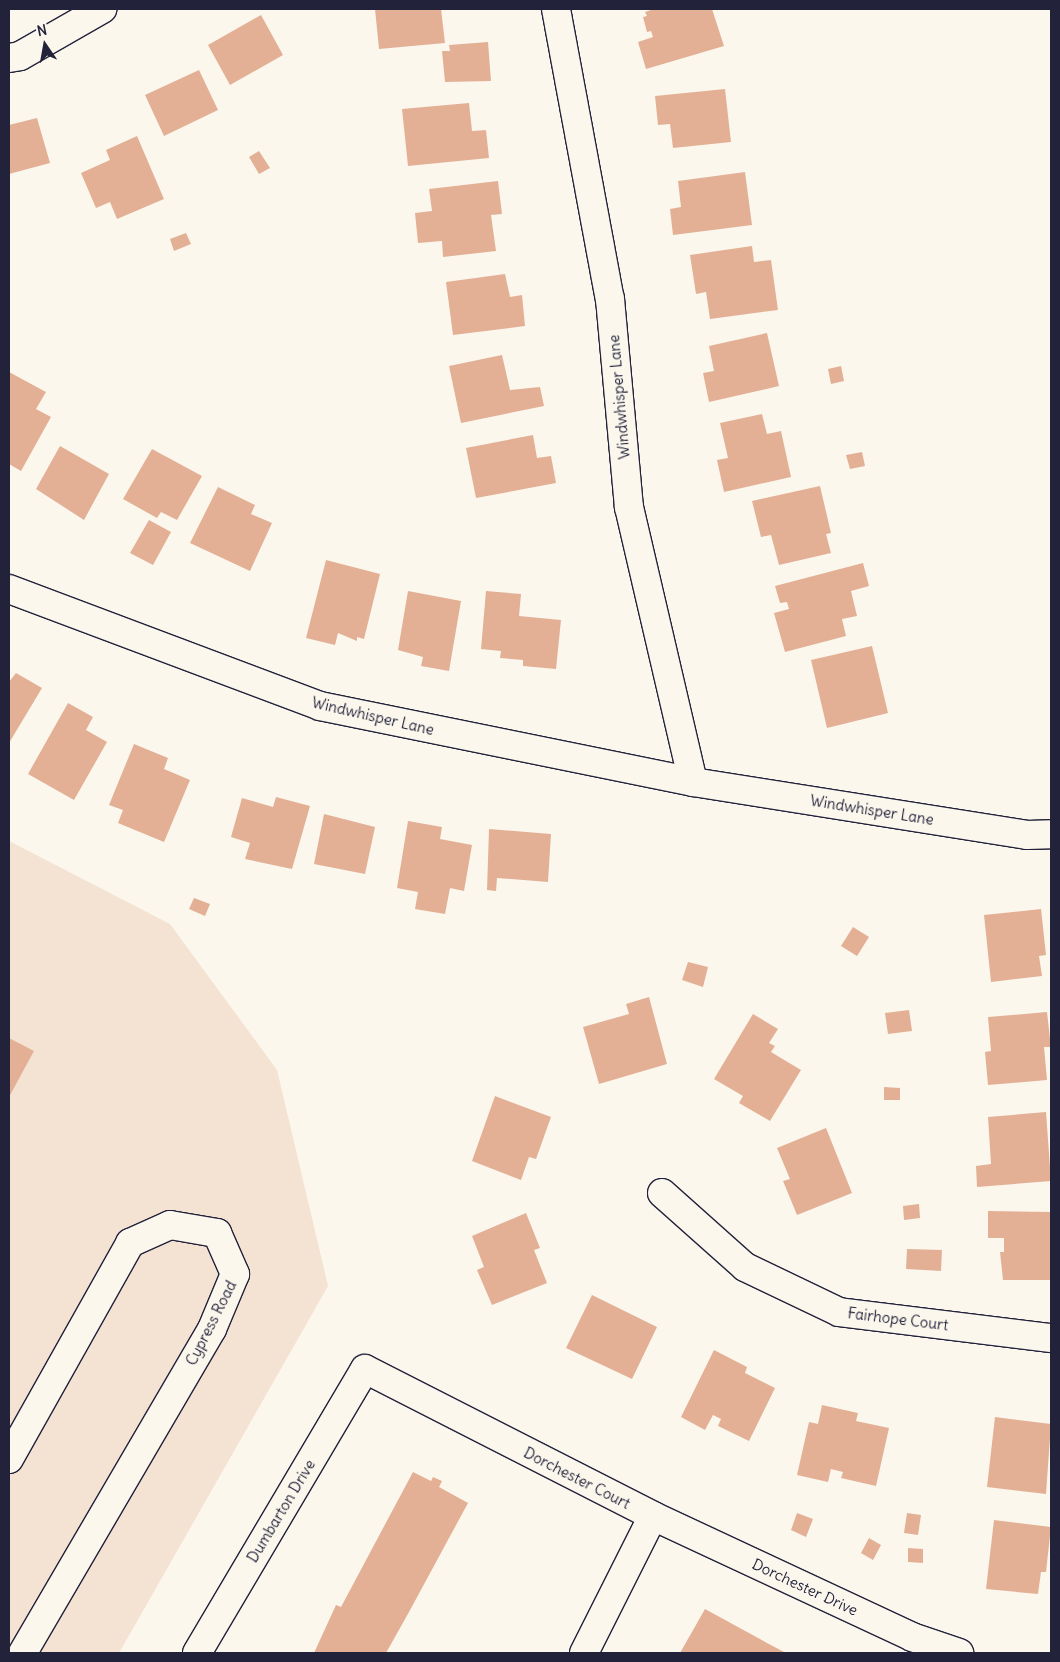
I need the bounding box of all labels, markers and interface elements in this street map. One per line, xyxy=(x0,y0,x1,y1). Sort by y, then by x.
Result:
north arrow xyxy=(20,20,70,70)
text: N xyxy=(35,21,48,40)
street label: Windwhisper Lane xyxy=(605,334,633,460)
street label: Windwhisper Lane xyxy=(310,693,436,739)
street label: Windwhisper Lane xyxy=(809,791,935,829)
street label: Cypress Road xyxy=(182,1278,240,1368)
street label: Fairhope Court xyxy=(847,1304,949,1334)
street label: Dorchester Court xyxy=(521,1443,633,1513)
street label: Dumbarton Drive xyxy=(243,1456,319,1566)
street label: Dorchester Drive xyxy=(749,1555,861,1619)

